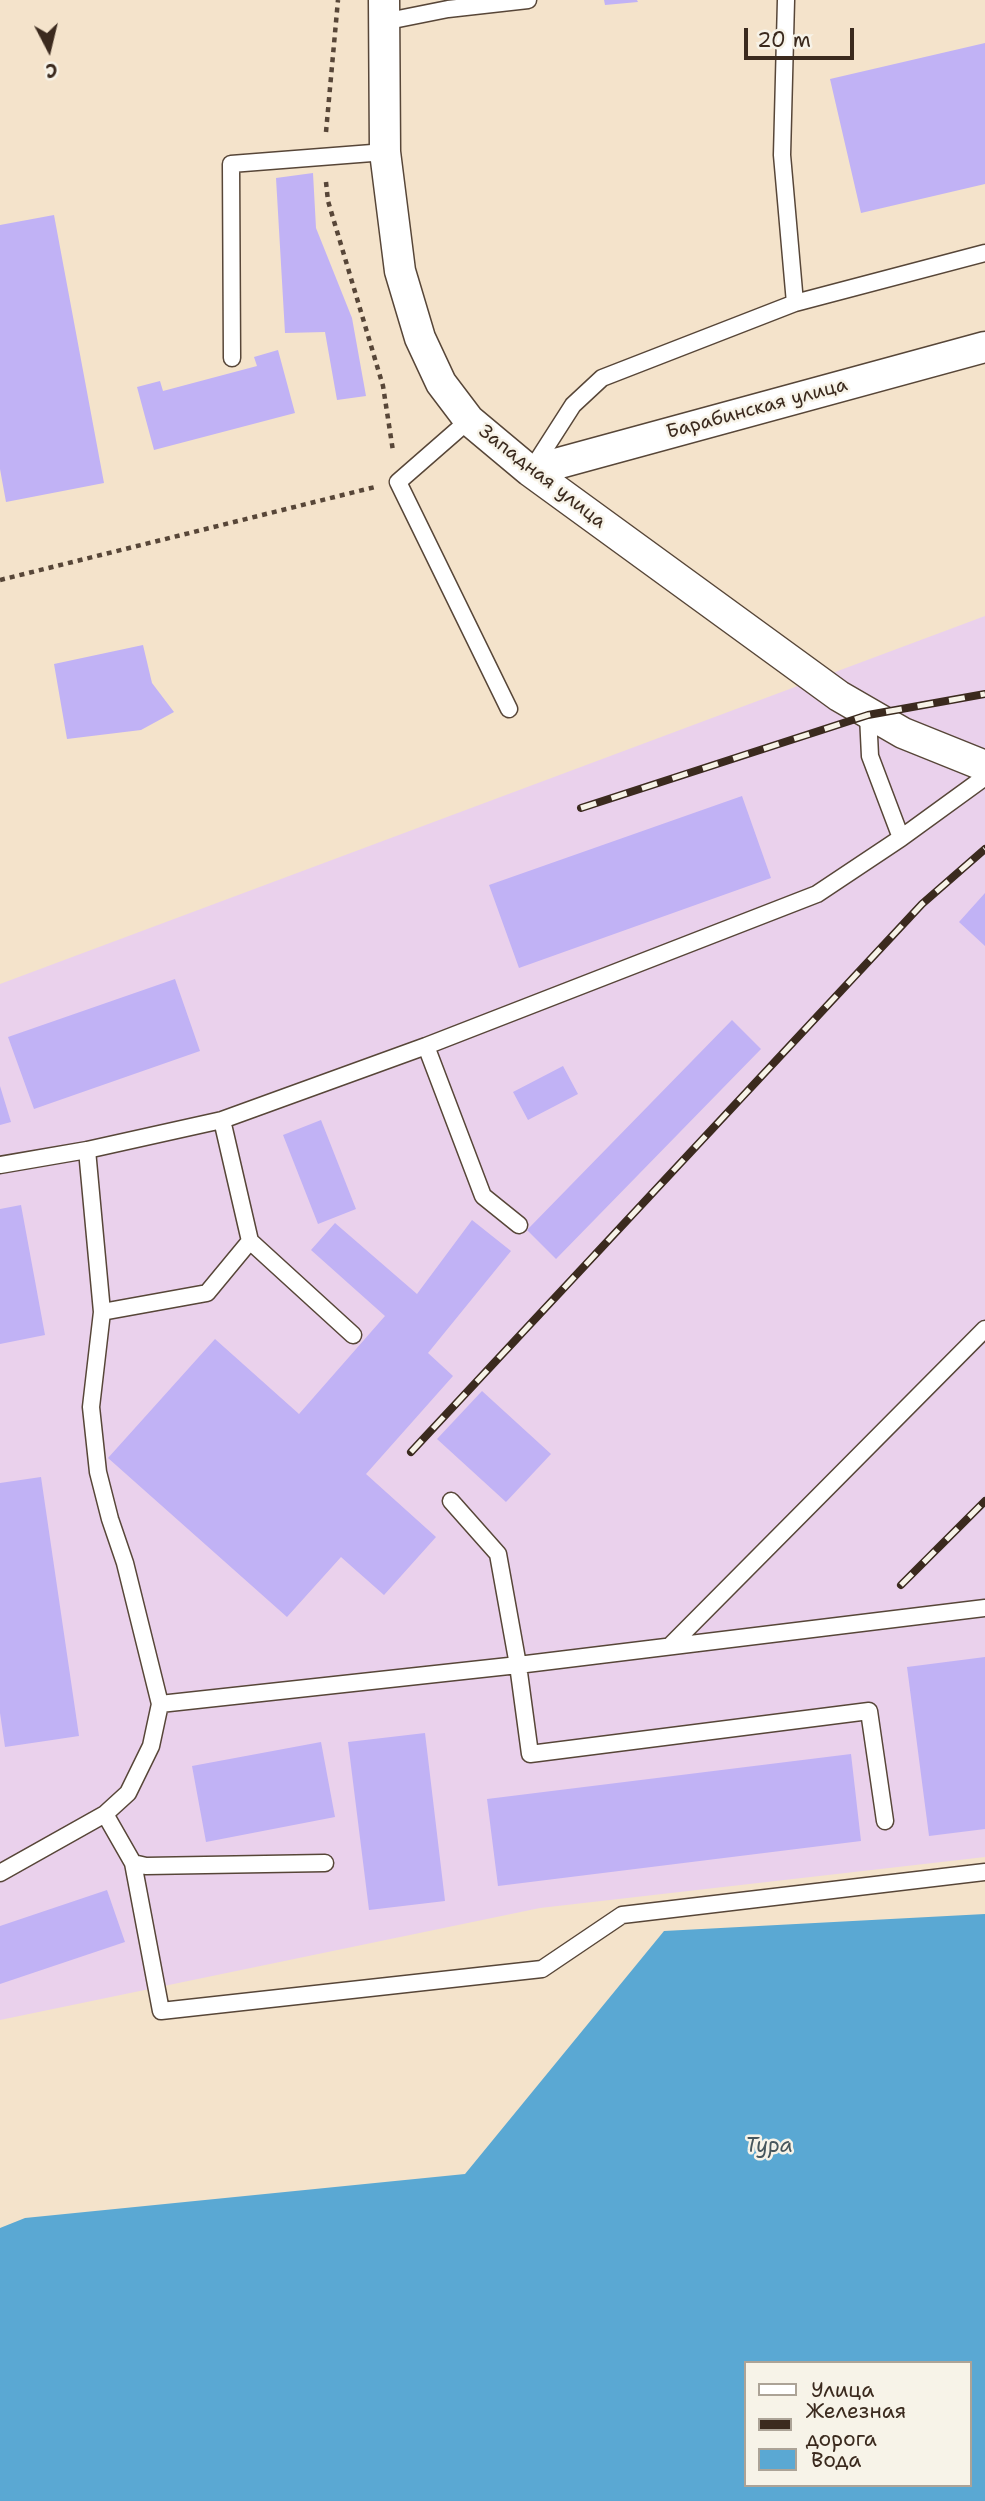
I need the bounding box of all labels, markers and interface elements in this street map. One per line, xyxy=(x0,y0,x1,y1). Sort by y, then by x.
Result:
north arrow xyxy=(14,14,84,84)
scale bar xyxy=(747,14,857,58)
text: 20 m xyxy=(757,26,811,54)
text: С xyxy=(44,57,59,83)
street label: Барабинская улица xyxy=(664,374,850,444)
street label: Западная улица xyxy=(474,420,610,534)
water label: Тура xyxy=(745,2134,793,2160)
legend xyxy=(744,2361,971,2487)
text: Улица xyxy=(811,2376,874,2404)
text: Железная дорога xyxy=(806,2397,906,2453)
text: Вода xyxy=(811,2446,861,2474)

